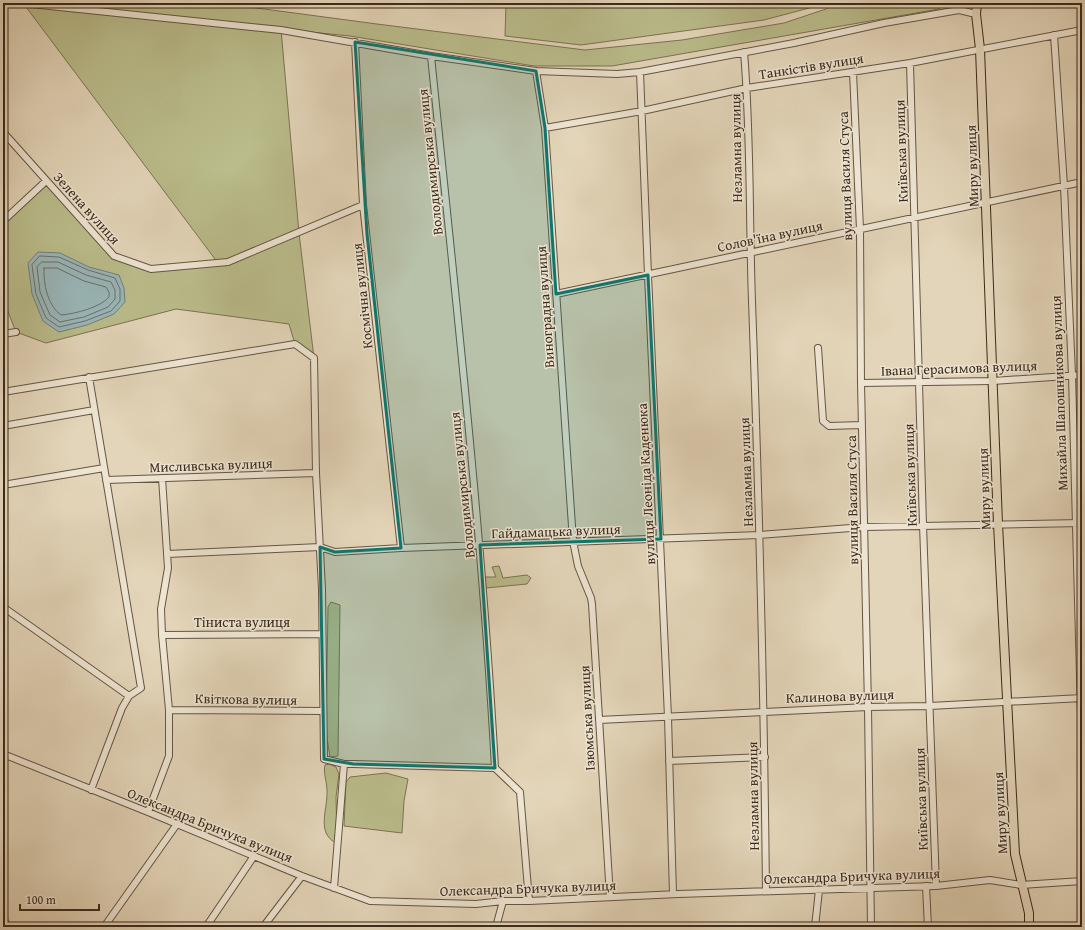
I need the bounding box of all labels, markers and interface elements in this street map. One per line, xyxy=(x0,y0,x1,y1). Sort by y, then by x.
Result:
street label: Танкістів вулиця xyxy=(757,48,865,84)
street label: Володимирська вулиця xyxy=(412,88,448,236)
street label: Незламна вулиця xyxy=(725,93,747,203)
street label: Київська вулиця xyxy=(889,99,913,203)
street label: вулиця Василя Стуса xyxy=(833,111,857,241)
street label: Миру вулиця xyxy=(961,125,983,207)
street label: Зелена вулиця xyxy=(49,167,125,249)
street label: Солов'їна вулиця xyxy=(715,215,825,257)
street label: Космічна вулиця xyxy=(346,242,378,350)
street label: Виноградна вулиця xyxy=(531,245,559,369)
street label: Михайла Шапошникова вулиця xyxy=(1046,295,1072,491)
street label: Івана Герасимова вулиця xyxy=(880,355,1038,381)
street label: вулиця Леоніда Каденюка xyxy=(632,402,660,565)
street label: Володимирська вулиця xyxy=(444,411,480,559)
street label: Незламна вулиця xyxy=(734,417,758,527)
street label: Київська вулиця xyxy=(898,423,922,527)
street label: вулиця Василя Стуса xyxy=(841,435,863,565)
street label: Миру вулиця xyxy=(973,448,995,530)
street label: Мисливська вулиця xyxy=(149,453,273,477)
street label: Гайдамацька вулиця xyxy=(491,519,621,543)
street label: Тіниста вулиця xyxy=(194,612,290,632)
street label: Ізюмська вулиця xyxy=(574,665,600,771)
street label: Калинова вулиця xyxy=(786,684,894,708)
street label: Квіткова вулиця xyxy=(195,688,297,710)
street label: Незламна вулиця xyxy=(742,741,764,851)
street label: Київська вулиця xyxy=(909,747,933,851)
street label: Миру вулиця xyxy=(988,771,1012,855)
street label: Олександра Бричука вулиця xyxy=(124,783,296,867)
street label: Олександра Бричука вулиця xyxy=(763,863,941,889)
street label: Олександра Бричука вулиця xyxy=(439,875,617,901)
scale bar xyxy=(20,886,99,912)
text: 100 m xyxy=(26,891,56,908)

